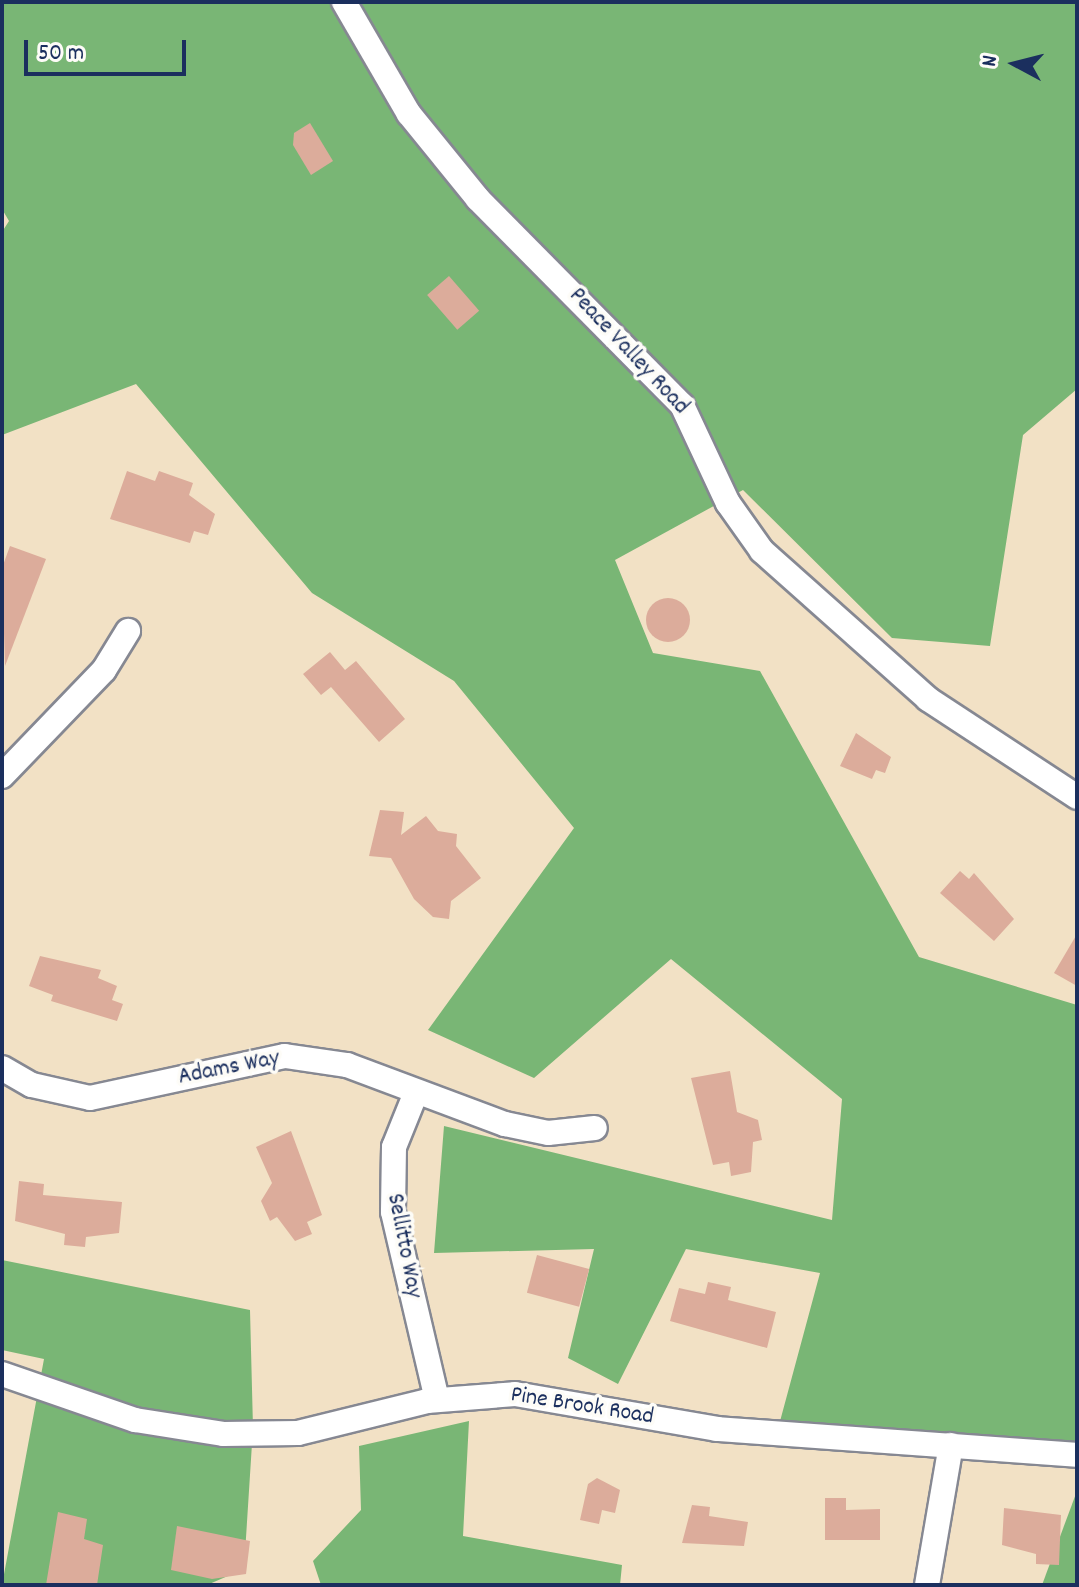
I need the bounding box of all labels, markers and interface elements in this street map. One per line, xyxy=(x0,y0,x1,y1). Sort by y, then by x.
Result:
scale bar xyxy=(28,24,190,74)
north arrow xyxy=(975,24,1055,104)
text: 50 m xyxy=(38,37,84,71)
text: N xyxy=(975,54,1007,68)
street label: Peace Valley Road xyxy=(562,282,694,422)
street label: Adams Way xyxy=(176,1045,282,1093)
street label: Sellitto Way xyxy=(379,1191,427,1301)
street label: Pine Brook Road xyxy=(508,1381,656,1433)

